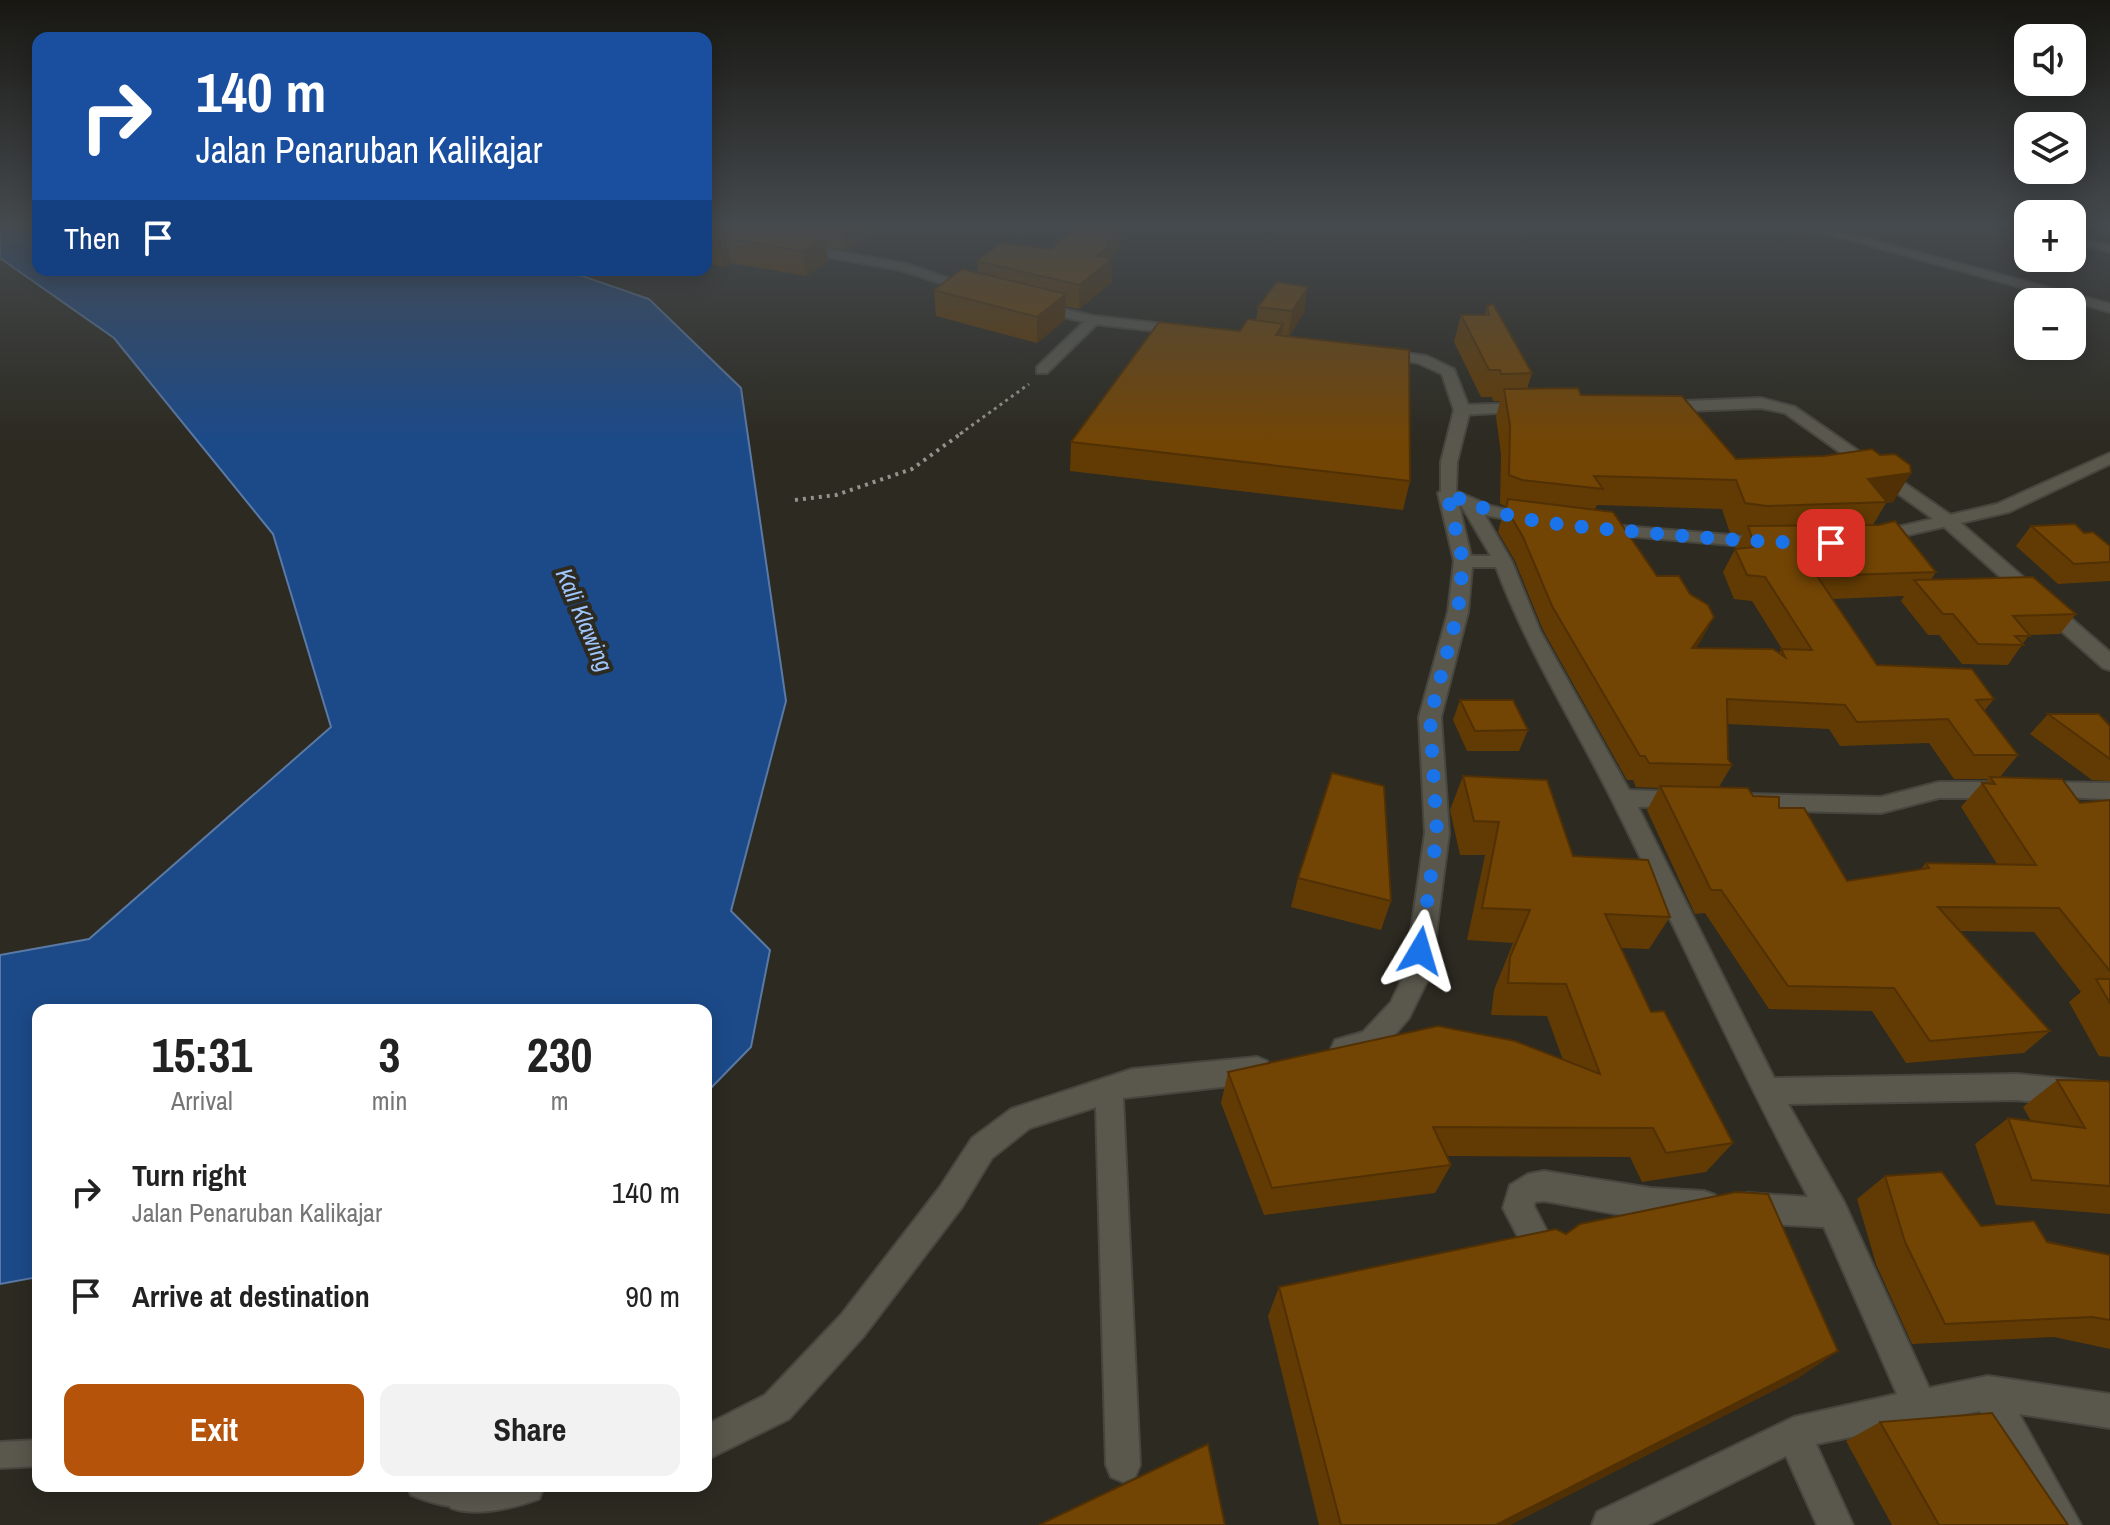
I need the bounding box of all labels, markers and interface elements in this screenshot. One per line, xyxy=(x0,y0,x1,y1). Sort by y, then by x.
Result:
map controls xyxy=(2014,24,2086,360)
button: sound xyxy=(2014,24,2086,96)
text: 140 m xyxy=(196,54,326,129)
icon: right xyxy=(64,64,168,168)
button: layers xyxy=(2014,112,2086,184)
text: Jalan Penaruban Kalikajar xyxy=(196,126,542,174)
button: + xyxy=(2014,200,2086,272)
icon: arrive xyxy=(136,216,180,260)
text: Then xyxy=(64,218,120,258)
button: − xyxy=(2014,288,2086,360)
pin xyxy=(1797,509,1865,577)
icon: arrive xyxy=(1809,521,1853,565)
water label: Kali Klawing xyxy=(549,563,621,676)
position arrow xyxy=(1378,909,1462,993)
text: 15:31 xyxy=(152,1022,252,1087)
text: 3 xyxy=(379,1022,400,1087)
text: 230 xyxy=(527,1022,592,1087)
text: Arrival xyxy=(171,1083,233,1118)
text: min xyxy=(372,1083,407,1118)
text: m xyxy=(551,1083,569,1118)
text: Turn right xyxy=(132,1155,246,1195)
icon: right xyxy=(64,1170,108,1214)
text: 140 m xyxy=(612,1172,680,1212)
text: Jalan Penaruban Kalikajar xyxy=(132,1195,382,1230)
icon: arrive xyxy=(64,1274,108,1318)
text: Arrive at destination xyxy=(132,1276,370,1316)
text: 90 m xyxy=(625,1276,680,1316)
button: Exit xyxy=(64,1384,364,1476)
button: Share xyxy=(380,1384,680,1476)

